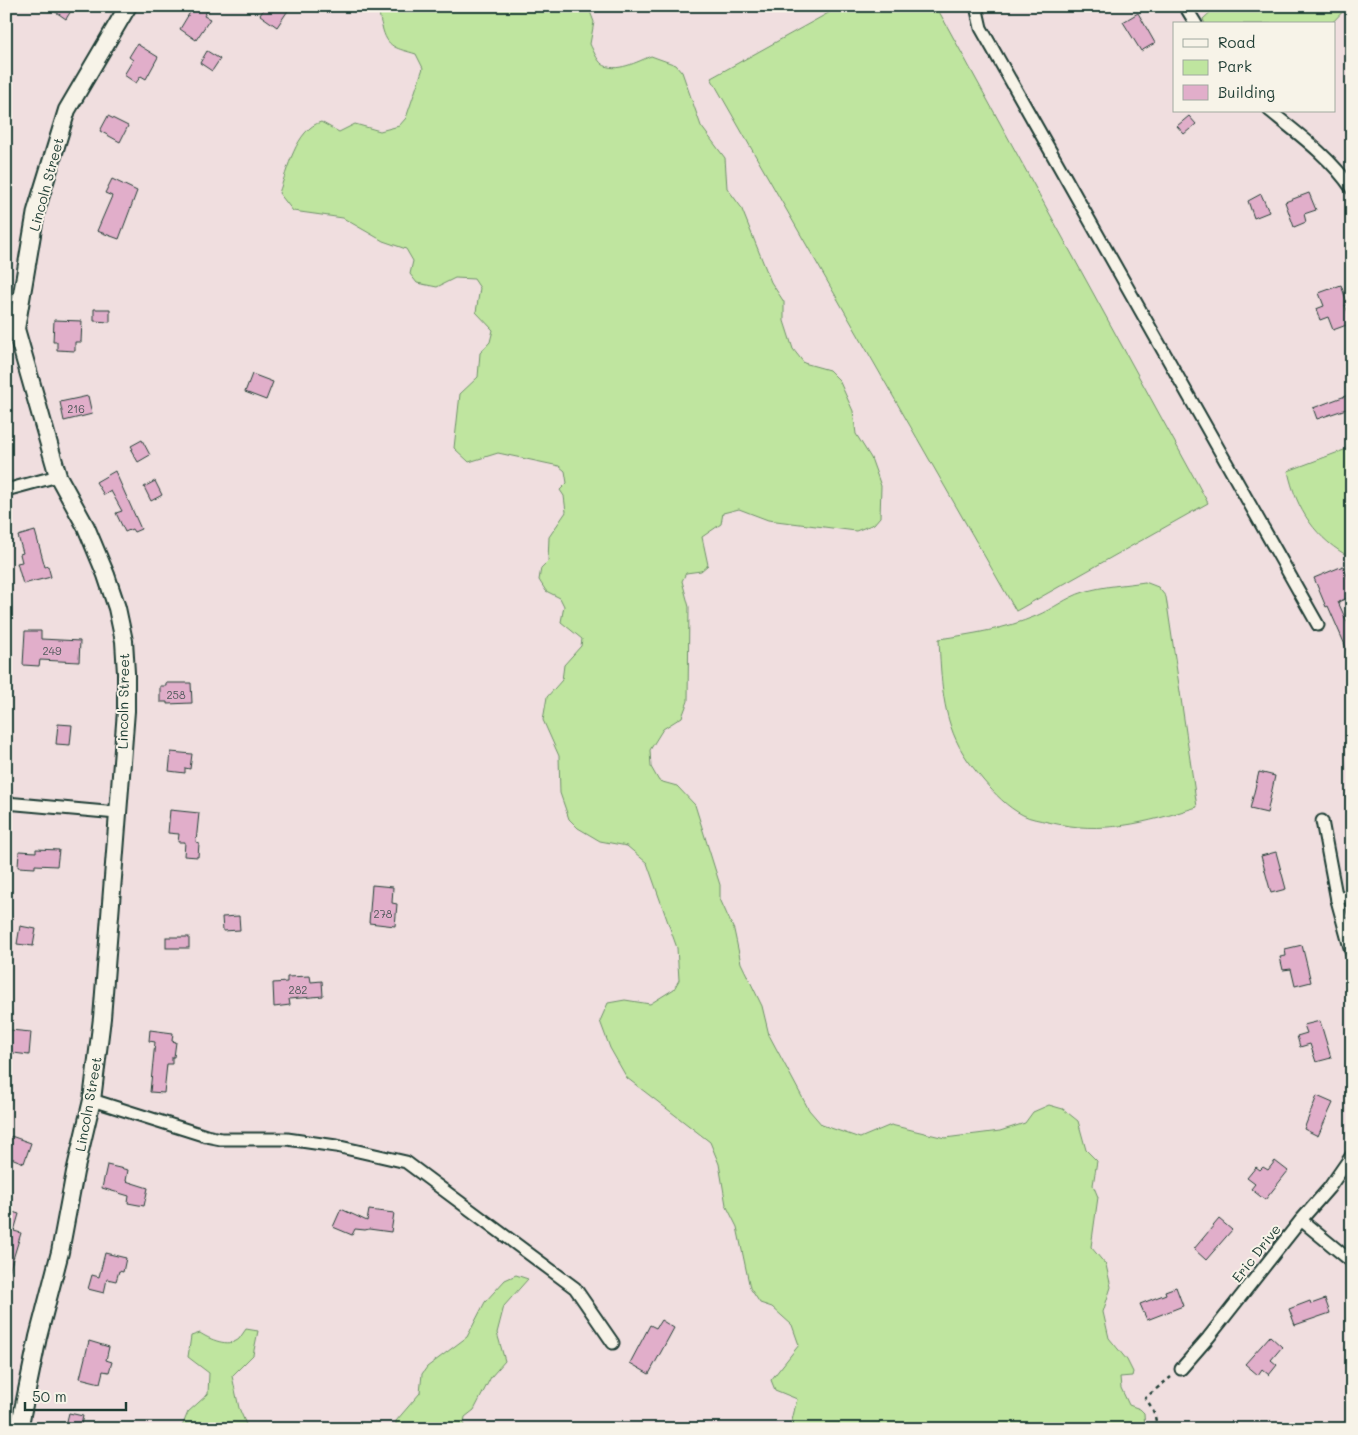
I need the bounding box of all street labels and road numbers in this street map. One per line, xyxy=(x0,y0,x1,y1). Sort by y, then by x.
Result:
street label: Lincoln Street xyxy=(24,135,68,233)
street label: Lincoln Street xyxy=(113,653,133,749)
street label: Lincoln Street xyxy=(70,1055,106,1153)
street label: Eric Drive xyxy=(1227,1220,1285,1286)

